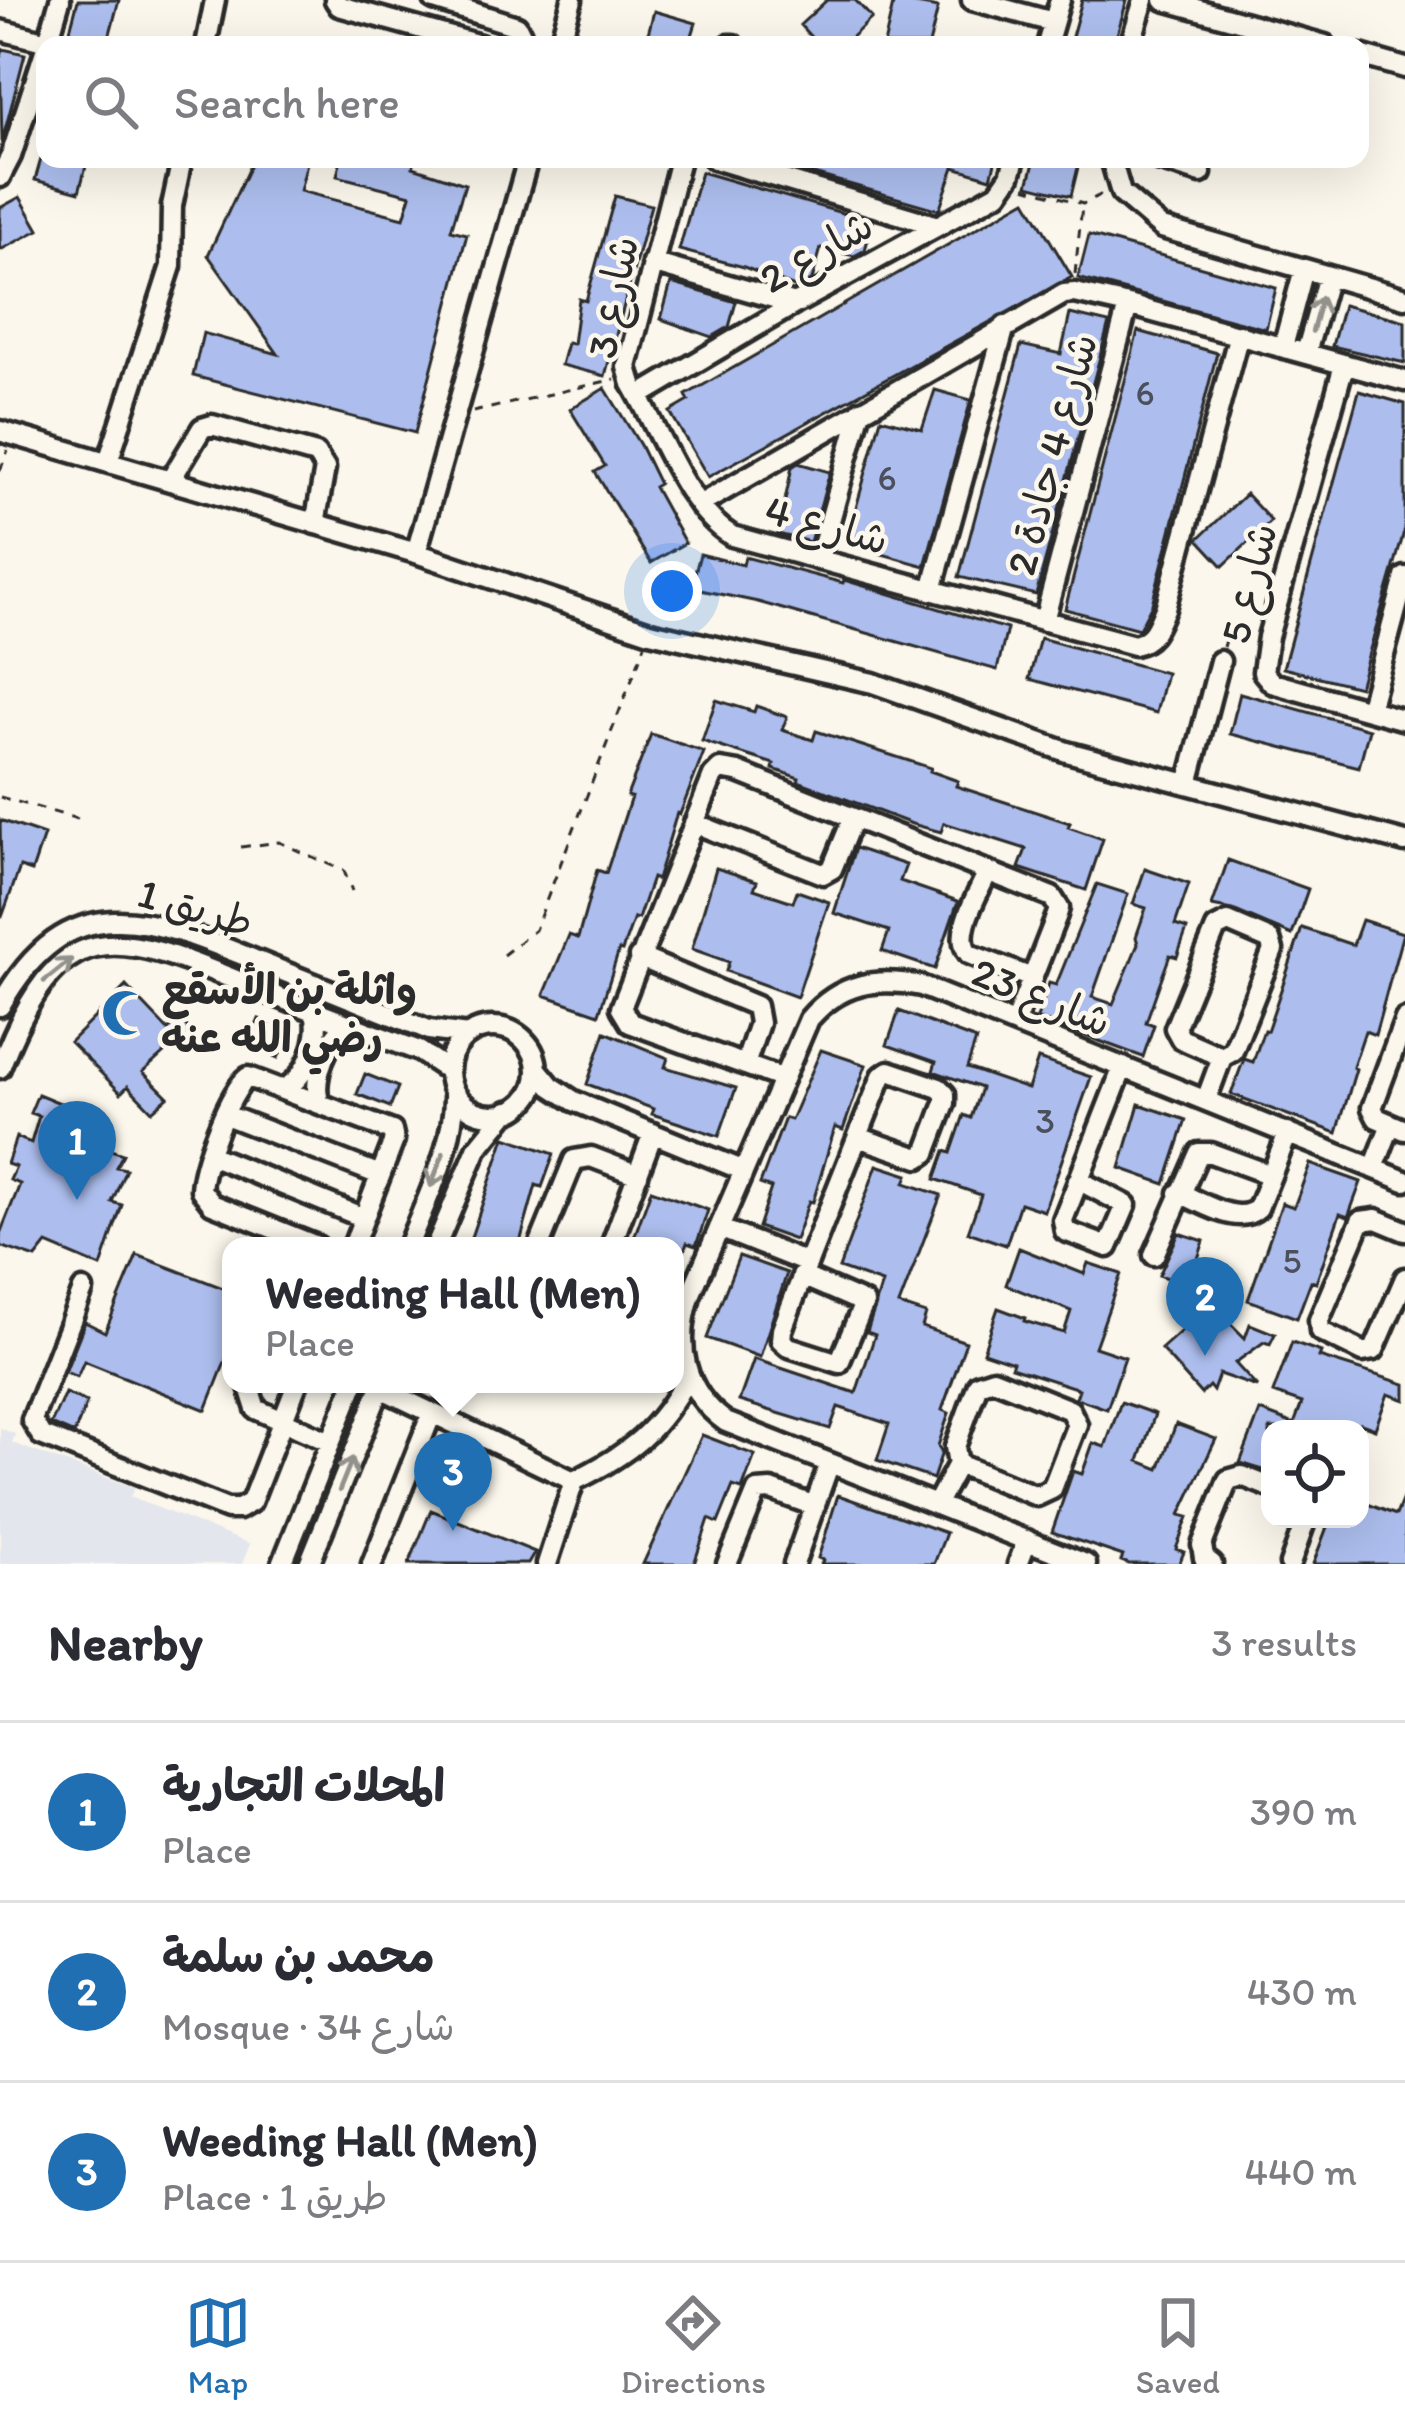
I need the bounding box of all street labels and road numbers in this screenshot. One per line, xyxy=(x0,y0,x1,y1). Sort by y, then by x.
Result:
street label: شارع 2 xyxy=(750,199,884,308)
street label: شارع 3 xyxy=(576,232,653,363)
street label: شارع 4 جادة 2 xyxy=(995,328,1112,582)
street label: شارع 4 xyxy=(759,484,894,569)
street label: شارع 5 xyxy=(1209,518,1292,650)
street label: طريق 1 xyxy=(133,867,259,948)
street label: شارع 23 xyxy=(963,946,1119,1051)

